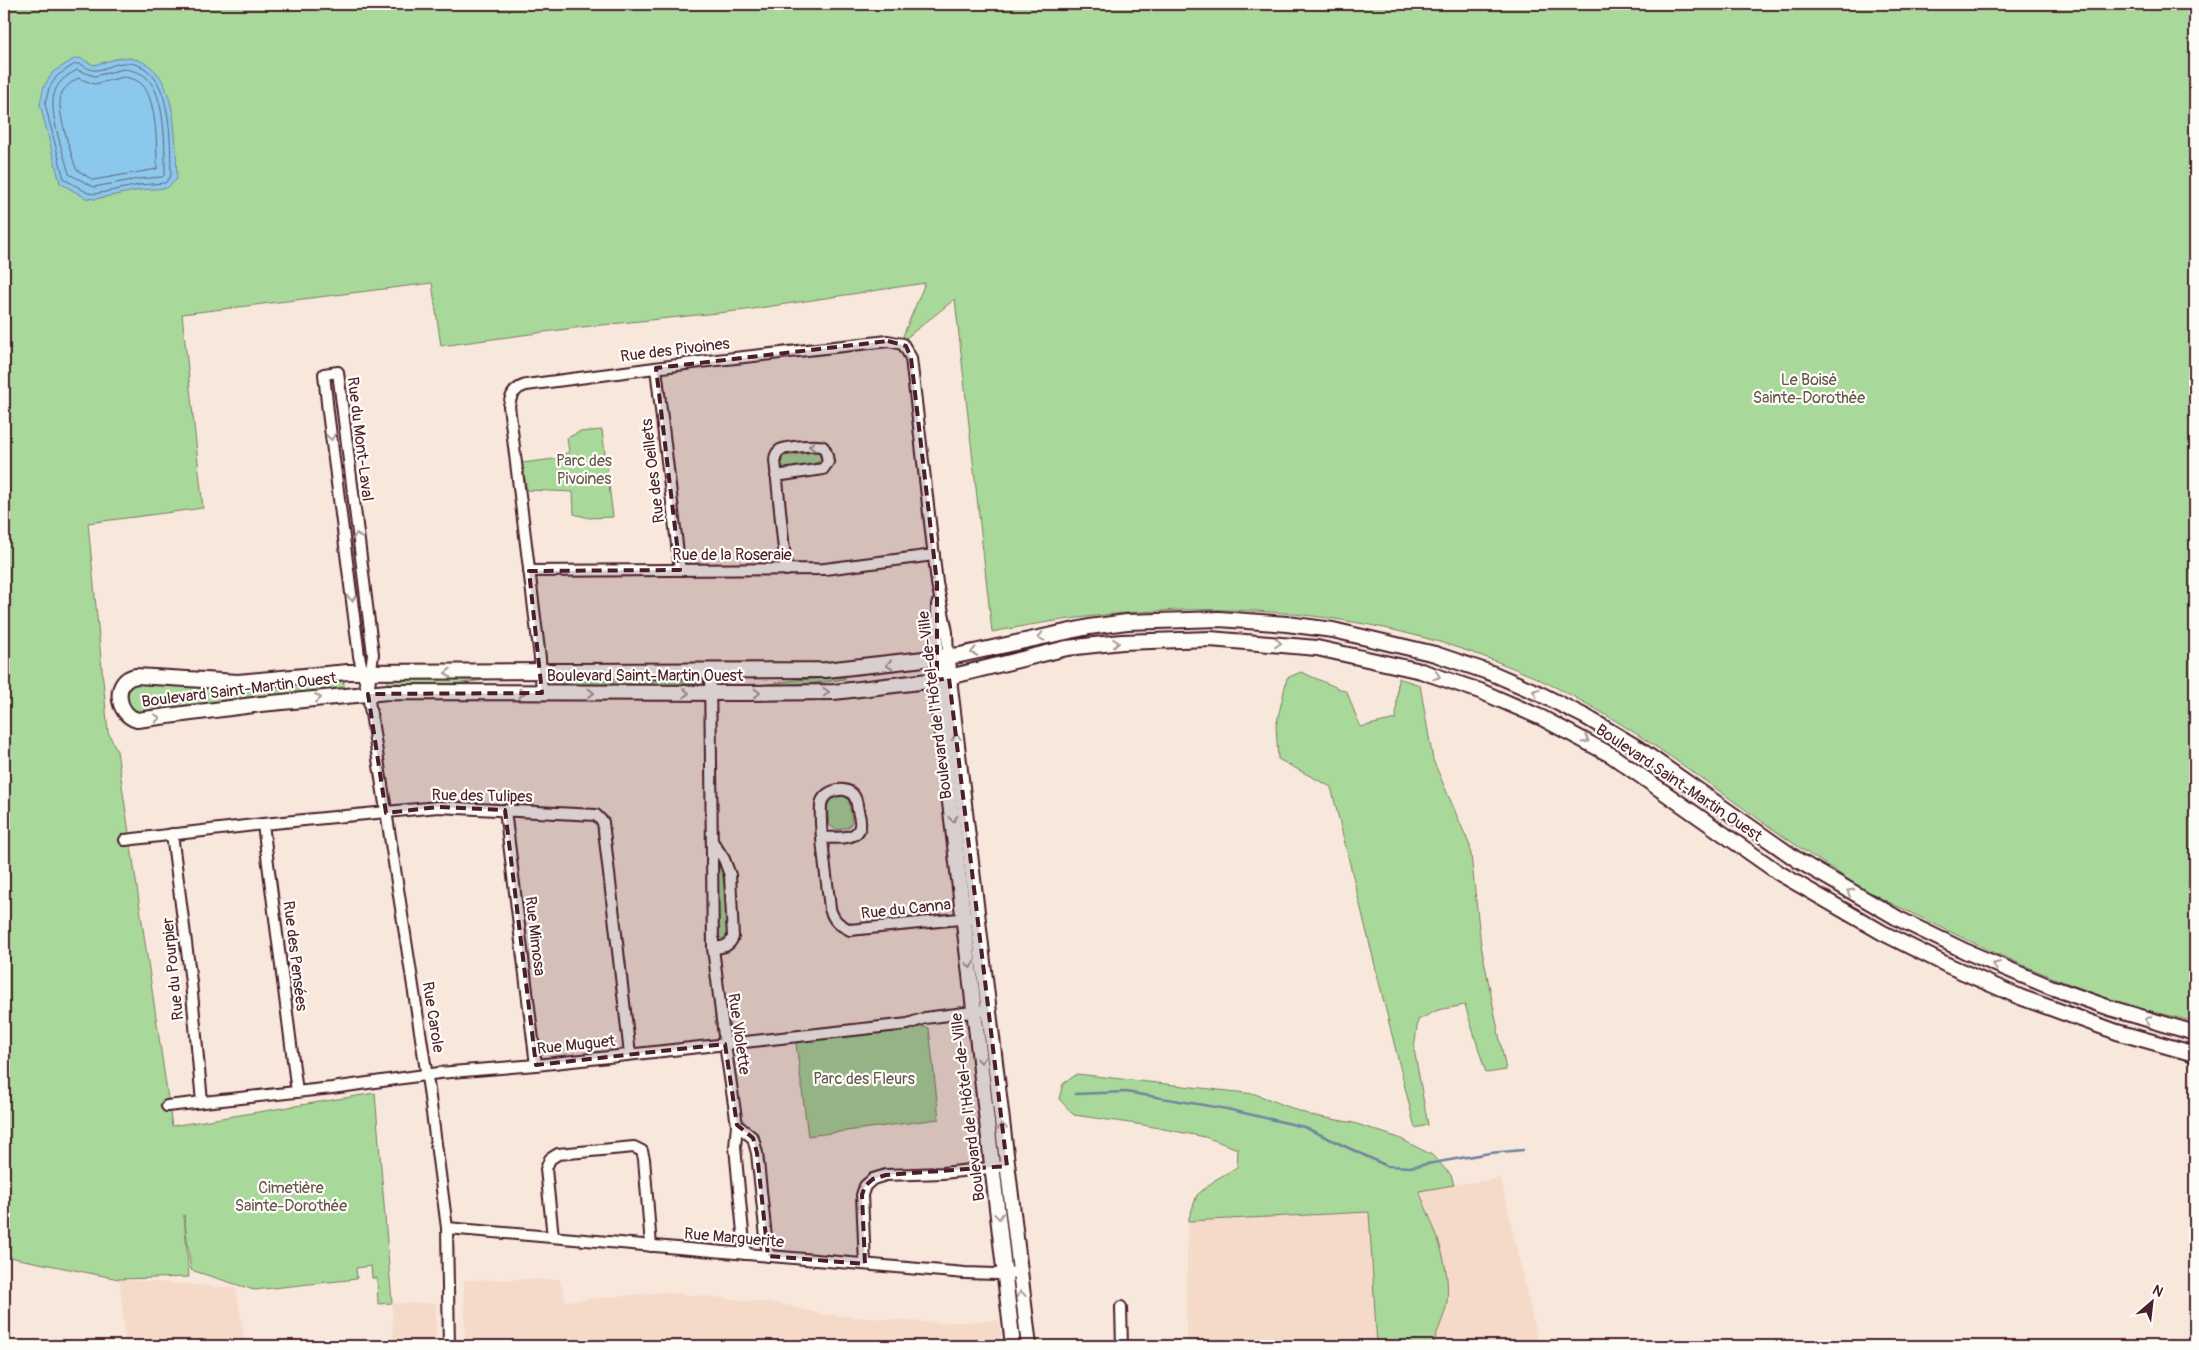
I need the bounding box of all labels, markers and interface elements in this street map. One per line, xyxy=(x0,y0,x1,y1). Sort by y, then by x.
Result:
street label: Rue des Pivoines xyxy=(619,333,731,367)
park label: Le Boisé Sainte-Dorothée xyxy=(1753,370,1865,408)
street label: Rue du Mont-Laval xyxy=(342,376,378,502)
street label: Rue des Oeillets xyxy=(637,418,669,524)
one-way arrow xyxy=(325,434,336,442)
one-way arrow xyxy=(807,441,815,452)
park label: Parc des Pivoines xyxy=(556,451,612,489)
one-way arrow xyxy=(352,532,363,540)
street label: Rue de la Roseraie xyxy=(672,545,792,565)
one-way arrow xyxy=(346,595,357,603)
street label: Boulevard de l'Hôtel-de-Ville xyxy=(914,610,956,800)
one-way arrow xyxy=(1037,631,1046,642)
one-way arrow xyxy=(1112,637,1120,648)
one-way arrow xyxy=(1274,637,1282,648)
one-way arrow xyxy=(970,646,979,657)
one-way arrow xyxy=(885,659,893,669)
street label: Boulevard Saint-Martin Ouest xyxy=(547,666,744,686)
street label: Boulevard Saint-Martin Ouest xyxy=(140,668,338,712)
one-way arrow xyxy=(444,668,452,678)
one-way arrow xyxy=(1432,670,1440,680)
one-way arrow xyxy=(822,687,830,698)
one-way arrow xyxy=(518,688,526,698)
one-way arrow xyxy=(588,688,595,698)
one-way arrow xyxy=(683,688,691,698)
one-way arrow xyxy=(754,688,762,698)
one-way arrow xyxy=(1533,689,1542,699)
one-way arrow xyxy=(315,693,323,704)
one-way arrow xyxy=(153,713,161,724)
street label: Boulevard Saint-Martin Ouest xyxy=(1592,720,1766,847)
one-way arrow xyxy=(951,733,962,741)
one-way arrow xyxy=(1580,734,1589,744)
street label: Rue des Tulipes xyxy=(431,785,533,807)
one-way arrow xyxy=(947,816,958,824)
one-way arrow xyxy=(1847,888,1856,898)
street label: Rue du Canna xyxy=(860,894,952,924)
street label: Rue Mimosa xyxy=(520,895,550,977)
street label: Rue des Pensées xyxy=(278,900,312,1012)
street label: Rue du Pourpier xyxy=(158,916,188,1021)
one-way arrow xyxy=(1992,960,2000,970)
one-way arrow xyxy=(964,961,975,969)
street label: Rue Carole xyxy=(418,980,448,1054)
street label: Rue Violette xyxy=(723,992,755,1076)
street label: Boulevard de l'Hôtel-de-Ville xyxy=(947,1012,989,1202)
one-way arrow xyxy=(2145,1015,2153,1025)
street label: Rue Muguet xyxy=(536,1031,617,1059)
one-way arrow xyxy=(975,1057,986,1065)
park label: Parc des Fleurs xyxy=(813,1069,915,1089)
one-way arrow xyxy=(997,1122,1008,1130)
park label: Cimetière Sainte-Dorothée xyxy=(235,1178,347,1216)
one-way arrow xyxy=(993,1212,1004,1220)
street label: Rue Marguerite xyxy=(683,1224,785,1252)
north arrow xyxy=(2126,1278,2176,1328)
text: N xyxy=(2150,1281,2166,1301)
one-way arrow xyxy=(1016,1290,1027,1298)

